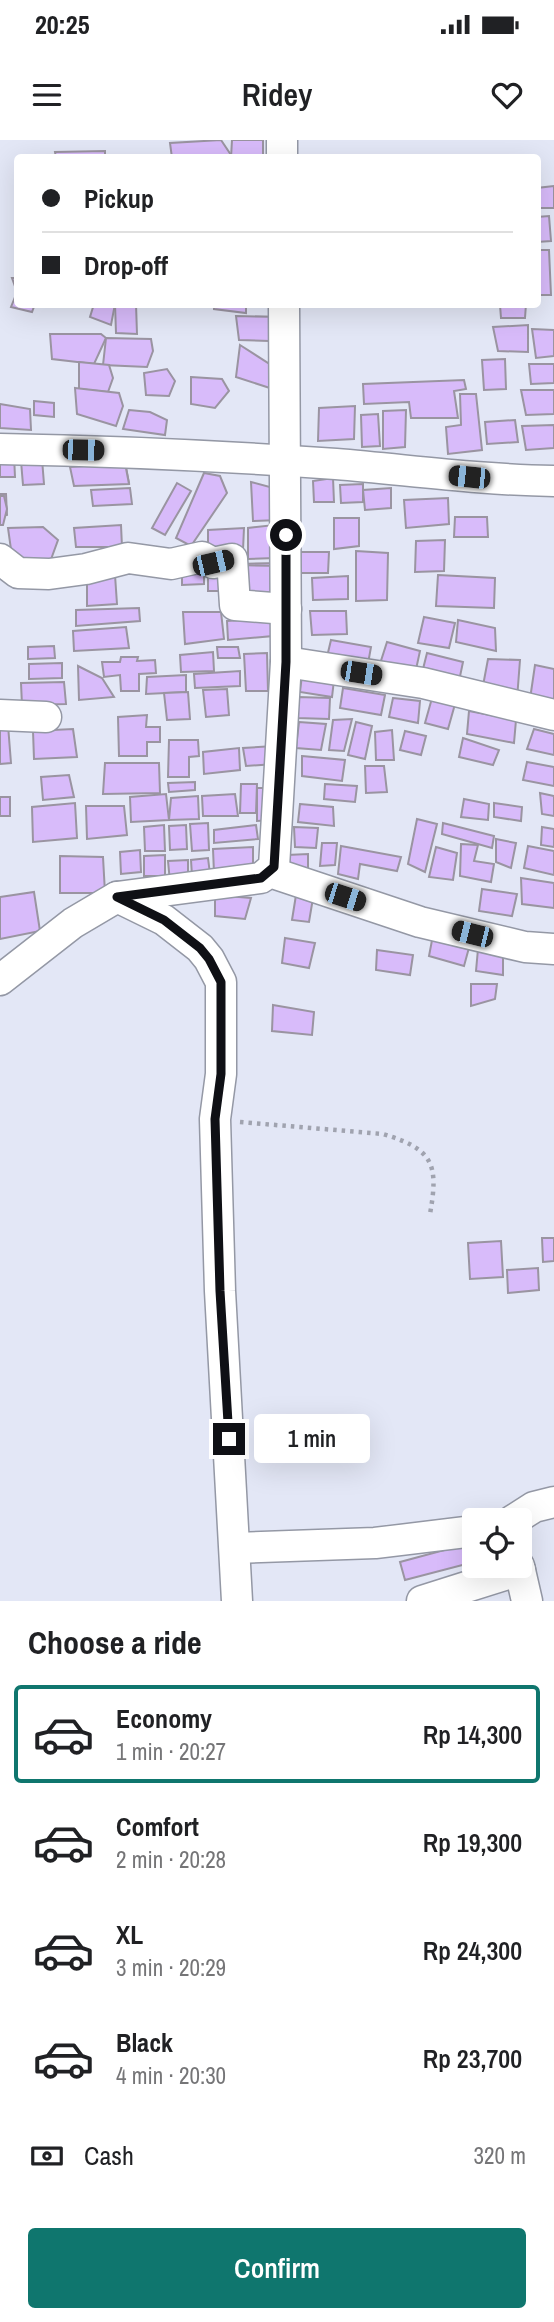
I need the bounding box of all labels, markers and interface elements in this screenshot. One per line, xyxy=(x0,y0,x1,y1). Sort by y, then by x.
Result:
text: 20:25 xyxy=(35,7,90,42)
text: Ridey xyxy=(242,73,312,116)
icon: menu xyxy=(28,76,66,114)
icon: heart xyxy=(488,76,526,114)
text: Pickup xyxy=(84,181,154,216)
text: Drop-off xyxy=(84,248,168,283)
car xyxy=(62,439,105,461)
car xyxy=(448,464,491,490)
route start xyxy=(270,519,302,551)
car xyxy=(191,548,236,578)
car xyxy=(339,659,384,687)
car xyxy=(322,881,369,913)
car xyxy=(450,919,495,949)
callout: 1 min xyxy=(254,1414,369,1464)
route end xyxy=(213,1423,245,1455)
text: 1 min xyxy=(288,1423,336,1454)
map controls xyxy=(462,1508,532,1578)
button: locate xyxy=(462,1508,532,1578)
text: Choose a ride xyxy=(28,1621,202,1664)
text: Economy xyxy=(116,1701,212,1736)
icon: car xyxy=(32,1703,95,1766)
text: Rp 14,300 xyxy=(423,1717,522,1752)
text: 1 min · 20:27 xyxy=(116,1736,226,1767)
text: Comfort xyxy=(116,1809,199,1844)
icon: car xyxy=(32,1811,95,1874)
text: Rp 19,300 xyxy=(423,1825,522,1860)
text: 2 min · 20:28 xyxy=(116,1844,226,1875)
text: XL xyxy=(116,1917,143,1952)
icon: car xyxy=(32,1919,95,1982)
text: Rp 24,300 xyxy=(423,1933,522,1968)
text: 3 min · 20:29 xyxy=(116,1952,226,1983)
text: Black xyxy=(116,2025,173,2060)
icon: car xyxy=(32,2027,95,2090)
text: Rp 23,700 xyxy=(423,2041,522,2076)
text: 4 min · 20:30 xyxy=(116,2060,226,2091)
icon: cash xyxy=(28,2137,66,2175)
text: Cash xyxy=(84,2138,134,2173)
text: 320 m xyxy=(474,2140,526,2171)
button: Confirm xyxy=(28,2228,526,2308)

